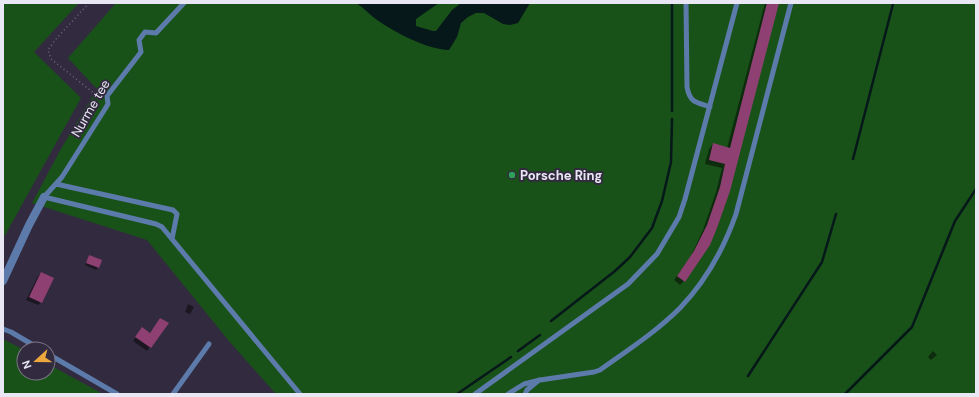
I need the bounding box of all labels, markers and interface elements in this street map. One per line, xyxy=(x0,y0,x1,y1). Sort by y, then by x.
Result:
street label: Nurme tee xyxy=(67,77,114,140)
place label: Porsche Ring xyxy=(520,167,602,184)
marker: Porsche Ring xyxy=(507,170,517,180)
north arrow xyxy=(16,341,56,381)
text: N xyxy=(19,358,35,371)

